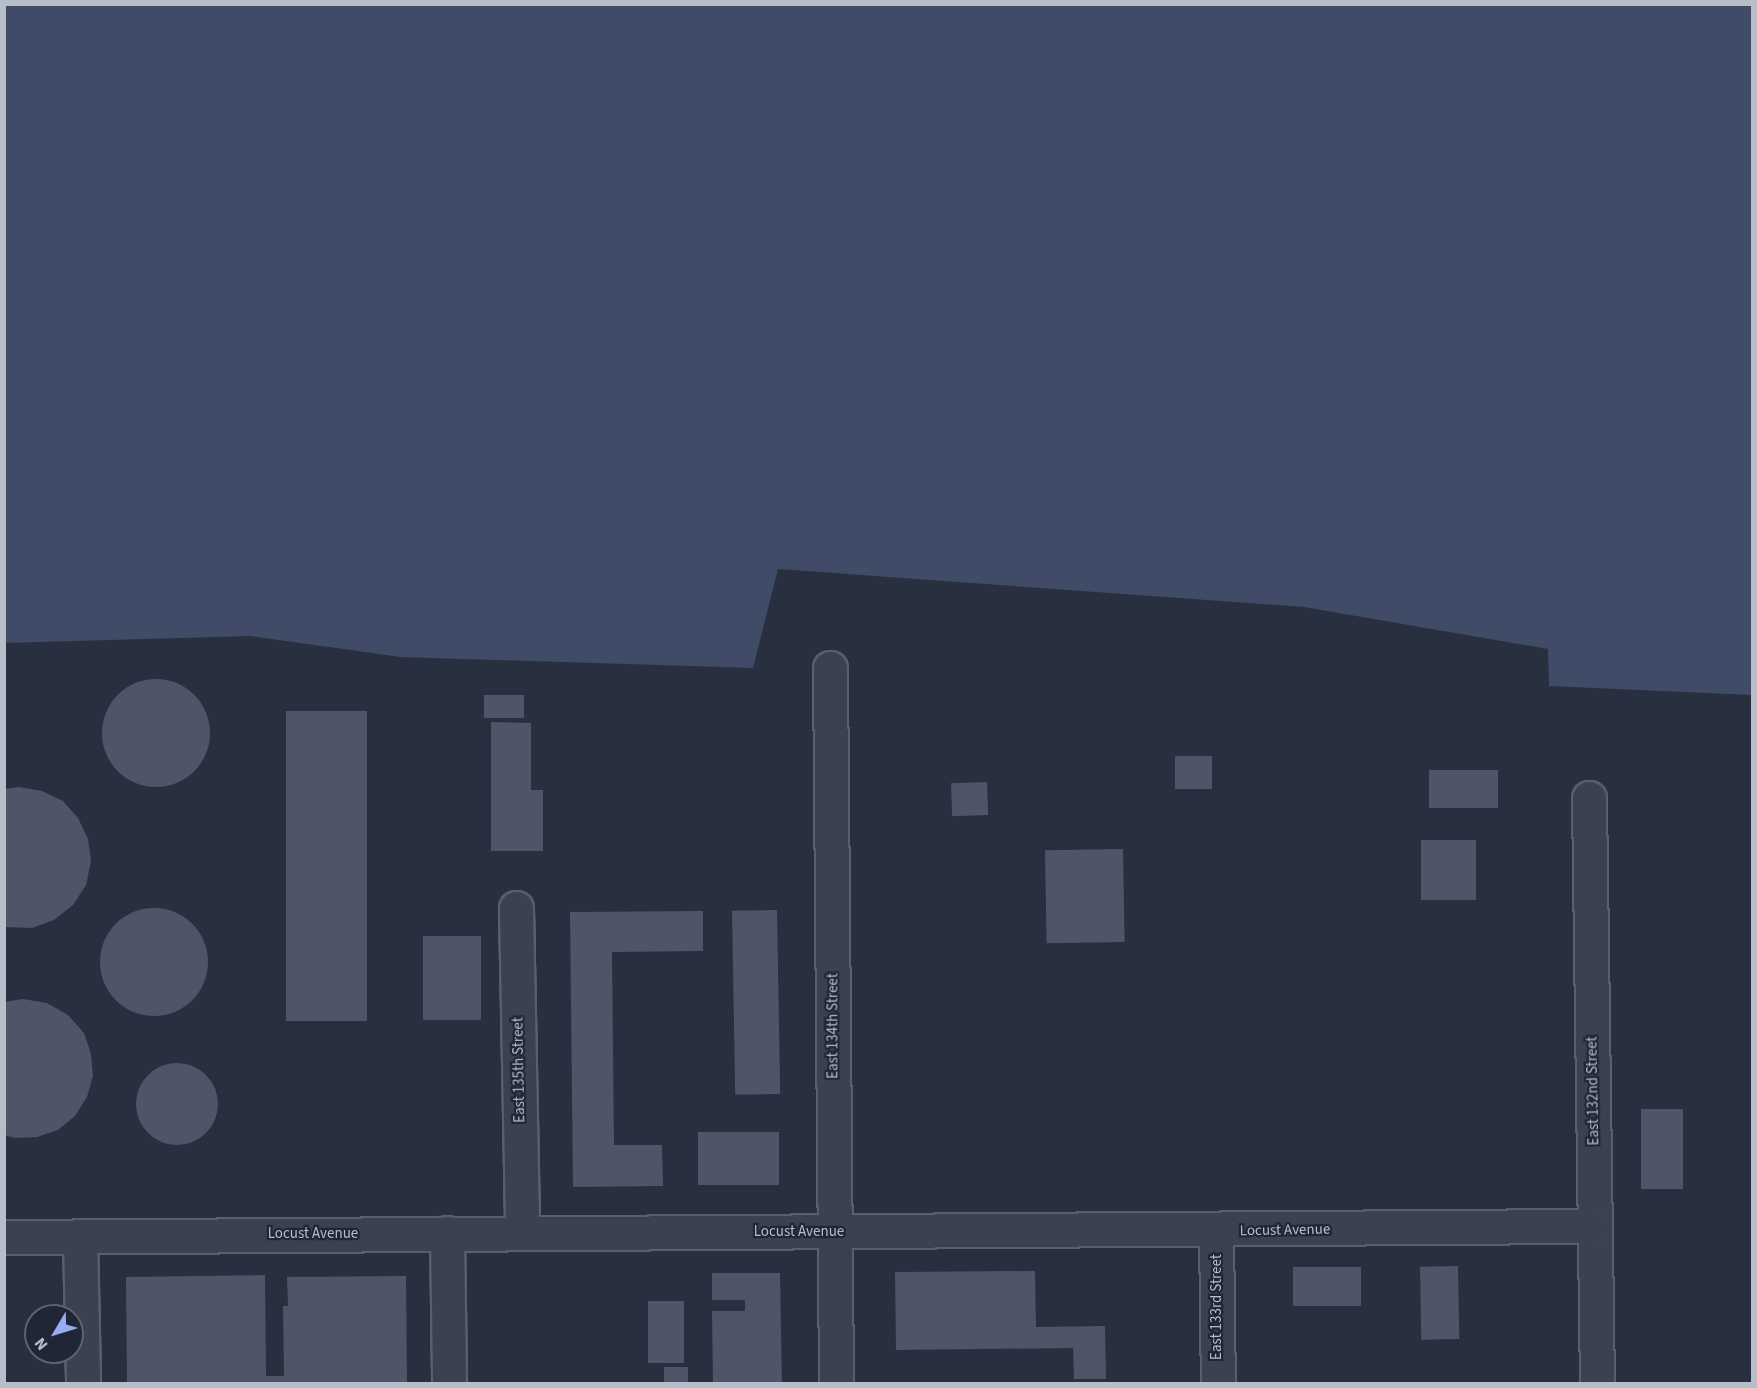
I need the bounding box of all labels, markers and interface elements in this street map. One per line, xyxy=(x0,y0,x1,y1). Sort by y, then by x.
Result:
street label: East 134th Street xyxy=(824,973,842,1079)
street label: East 135th Street xyxy=(509,1017,529,1123)
street label: East 132nd Street xyxy=(1583,1036,1603,1146)
street label: Locust Avenue xyxy=(1240,1220,1330,1240)
street label: Locust Avenue xyxy=(754,1223,844,1241)
street label: Locust Avenue xyxy=(268,1225,358,1243)
street label: East 133rd Street xyxy=(1208,1254,1226,1360)
north arrow xyxy=(24,1304,84,1364)
text: N xyxy=(29,1333,53,1355)

